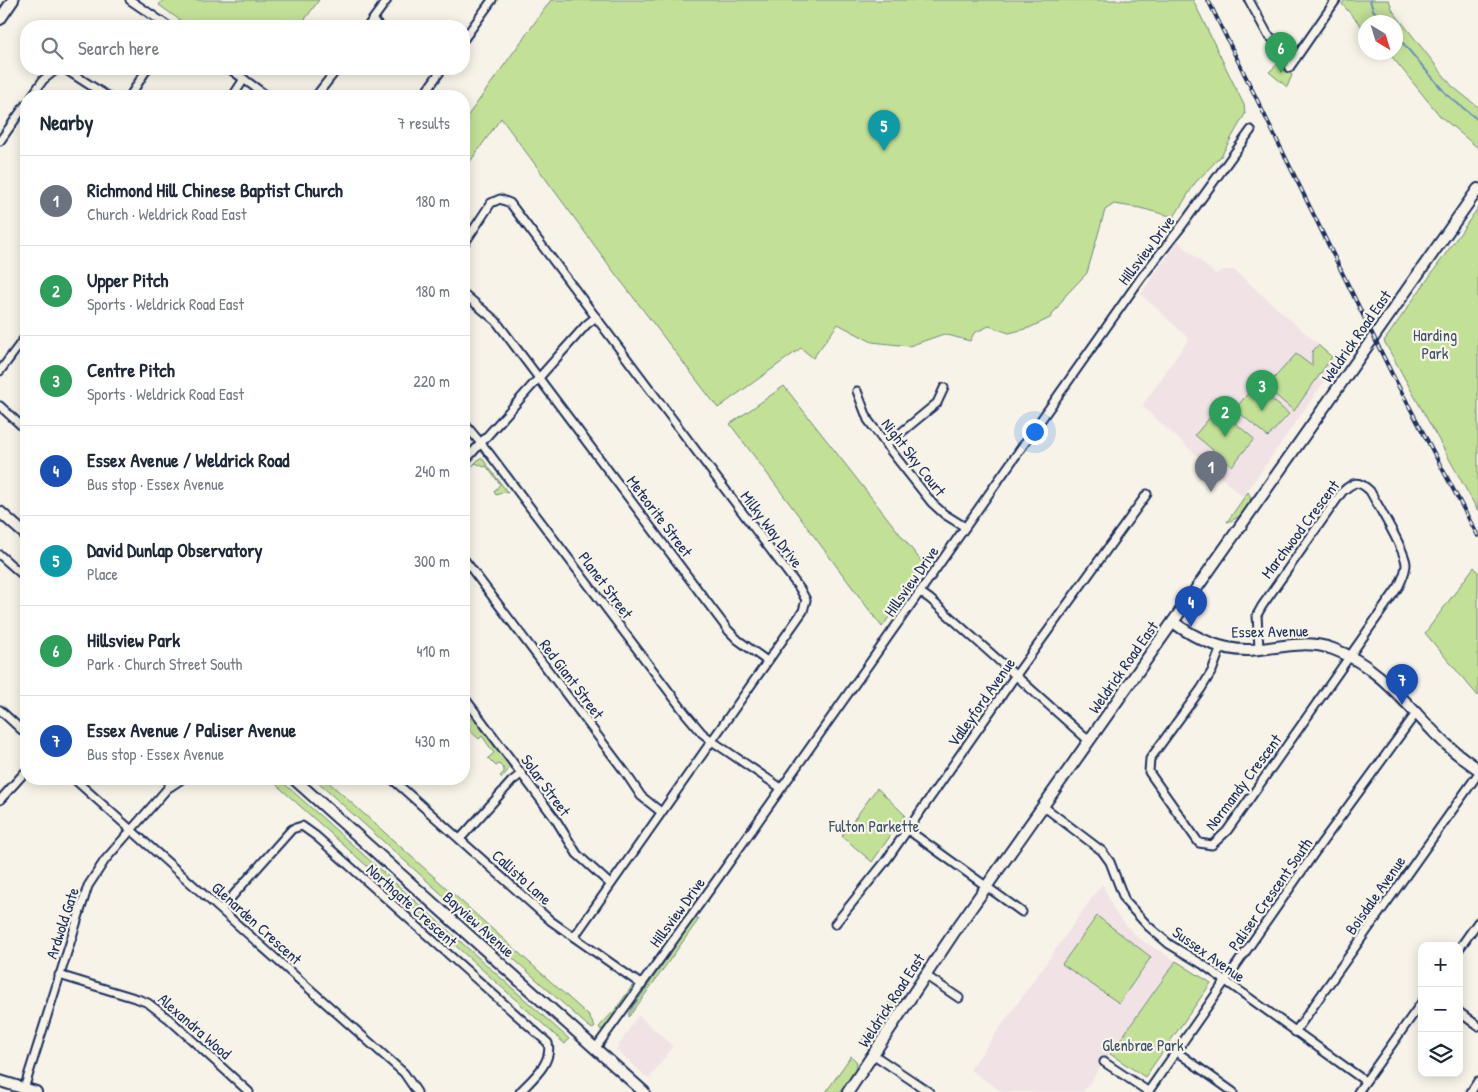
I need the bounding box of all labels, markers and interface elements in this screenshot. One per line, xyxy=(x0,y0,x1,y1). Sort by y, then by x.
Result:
north arrow xyxy=(1358,15,1403,60)
search box xyxy=(20,20,470,75)
pin: 6 xyxy=(1265,32,1297,73)
icon: search xyxy=(38,34,66,62)
text: Search here xyxy=(78,35,159,61)
text: Nearby xyxy=(40,108,93,137)
pin: 5 xyxy=(868,110,900,151)
text: 7 results xyxy=(397,112,450,134)
text: Richmond Hill Chinese Baptist Church xyxy=(87,177,343,203)
text: 1 xyxy=(53,190,59,212)
text: 180 m xyxy=(416,190,450,212)
text: Church · Weldrick Road East xyxy=(87,203,246,225)
street label: Hillsview Drive xyxy=(1113,210,1180,289)
text: Upper Pitch xyxy=(87,267,168,293)
text: 2 xyxy=(52,280,60,302)
text: 180 m xyxy=(416,280,450,302)
street label: Weldrick Road East xyxy=(1316,285,1396,387)
text: Sports · Weldrick Road East xyxy=(87,293,244,315)
park label: Harding Park xyxy=(1413,324,1457,364)
text: Centre Pitch xyxy=(87,357,175,383)
text: 3 xyxy=(52,370,60,392)
text: 220 m xyxy=(413,370,450,392)
pin: 3 xyxy=(1246,370,1278,411)
text: Sports · Weldrick Road East xyxy=(87,383,244,405)
pin: 2 xyxy=(1209,396,1241,437)
street label: Night Sky Court xyxy=(877,414,952,501)
your location xyxy=(1022,419,1048,445)
text: Essex Avenue / Weldrick Road xyxy=(87,447,290,473)
pin: 1 xyxy=(1195,451,1227,492)
text: 4 xyxy=(53,460,59,482)
text: 240 m xyxy=(415,460,450,482)
street label: Meteorite Street xyxy=(622,471,698,562)
text: Bus stop · Essex Avenue xyxy=(87,473,224,495)
street label: Marchwood Crescent xyxy=(1256,475,1345,583)
street label: Milky Way Drive xyxy=(736,486,809,573)
text: David Dunlap Observatory xyxy=(87,537,263,563)
street label: Hillsview Drive xyxy=(879,541,944,621)
street label: Planet Street xyxy=(574,547,639,623)
text: 5 xyxy=(53,550,59,572)
text: 300 m xyxy=(414,550,450,572)
text: Place xyxy=(87,563,118,585)
pin: 4 xyxy=(1175,586,1207,627)
street label: Weldrick Road East xyxy=(1083,616,1163,718)
street label: Essex Avenue xyxy=(1231,619,1309,643)
text: Hillsview Park xyxy=(87,627,180,653)
street label: Red Giant Street xyxy=(535,635,610,724)
text: 6 xyxy=(53,640,59,662)
text: 410 m xyxy=(416,640,450,662)
text: Park · Church Street South xyxy=(87,653,242,675)
street label: Valleyford Avenue xyxy=(942,653,1020,751)
pin: 7 xyxy=(1386,664,1418,705)
text: Essex Avenue / Paliser Avenue xyxy=(87,717,296,743)
street label: Normandy Crescent xyxy=(1200,729,1287,835)
text: 7 xyxy=(52,730,60,752)
text: 430 m xyxy=(415,730,450,752)
text: Bus stop · Essex Avenue xyxy=(87,743,224,765)
street label: Solar Street xyxy=(516,750,576,821)
park label: Fulton Parkette xyxy=(828,815,920,837)
street label: Paliser Crescent South xyxy=(1223,833,1317,955)
street label: Callisto Lane xyxy=(487,844,557,910)
street label: Boisdale Avenue xyxy=(1340,851,1411,939)
street label: Northgate Crescent xyxy=(362,858,462,952)
street label: Hillsview Drive xyxy=(644,872,710,952)
street label: Glenarden Crescent xyxy=(207,877,307,970)
street label: Ardwold Gate xyxy=(40,884,84,962)
street label: Bayview Avenue xyxy=(439,886,520,962)
street label: Sussex Avenue xyxy=(1168,921,1250,987)
map controls xyxy=(1418,942,1463,1077)
button: + xyxy=(1418,942,1463,987)
street label: Weldrick Road East xyxy=(852,948,930,1051)
button: − xyxy=(1418,987,1463,1032)
street label: Alexandra Wood xyxy=(154,988,236,1064)
button: layers xyxy=(1418,1032,1463,1077)
park label: Glenbrae Park xyxy=(1102,1034,1184,1056)

